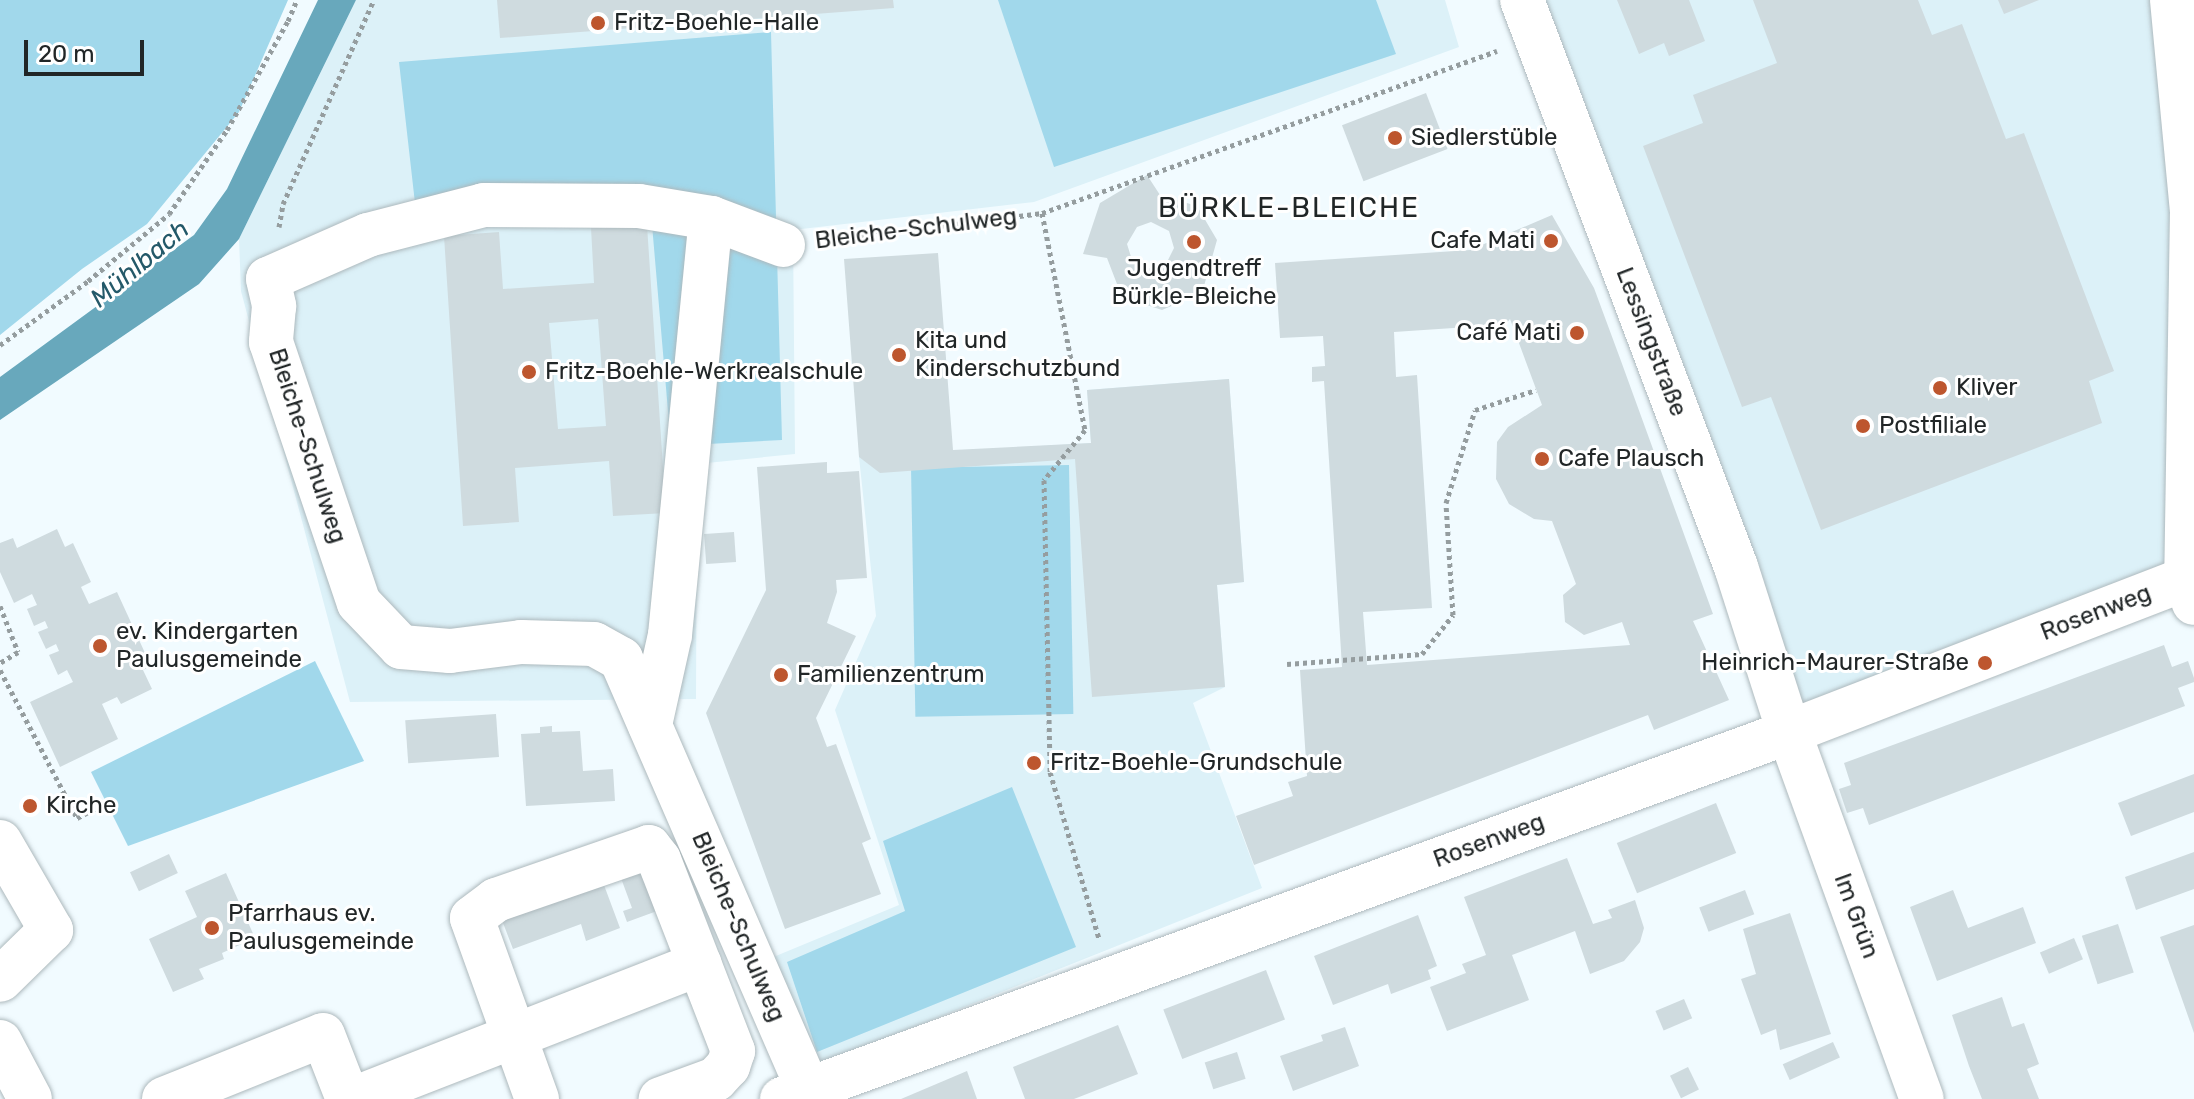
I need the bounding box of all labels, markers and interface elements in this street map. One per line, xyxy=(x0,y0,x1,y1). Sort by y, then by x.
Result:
place label: Fritz-Boehle-Halle xyxy=(614,9,819,37)
marker: Fritz-Boehle-Halle xyxy=(589,14,607,32)
scale bar xyxy=(28,24,148,74)
text: 20 m xyxy=(38,40,95,68)
place label: Siedlerstüble xyxy=(1411,124,1557,152)
marker: Siedlerstüble xyxy=(1386,129,1404,147)
district label: BÜRKLE-BLEICHE xyxy=(1158,191,1420,225)
street label: Bleiche-Schulweg xyxy=(813,202,1019,256)
water label: Mühlbach xyxy=(84,214,196,314)
place label: Cafe Mati xyxy=(1430,227,1535,255)
marker: Cafe Mati xyxy=(1542,232,1560,250)
marker: Jugendtreff Bürkle-Bleiche xyxy=(1185,233,1203,251)
place label: Jugendtreff Bürkle-Bleiche xyxy=(1111,255,1277,311)
street label: Lessingstraße xyxy=(1609,263,1693,421)
place label: Café Mati xyxy=(1456,319,1561,347)
marker: Café Mati xyxy=(1568,324,1586,342)
place label: Kita und Kinderschutzbund xyxy=(915,327,1120,383)
street label: Bleiche-Schulweg xyxy=(262,345,352,547)
marker: Kita und Kinderschutzbund xyxy=(890,346,908,364)
place label: Fritz-Boehle-Werkrealschule xyxy=(545,358,863,386)
marker: Fritz-Boehle-Werkrealschule xyxy=(520,363,538,381)
place label: Kliver xyxy=(1956,374,2017,402)
marker: Kliver xyxy=(1931,379,1949,397)
place label: Postfiliale xyxy=(1879,412,1987,440)
marker: Postfiliale xyxy=(1854,417,1872,435)
place label: Cafe Plausch xyxy=(1558,445,1704,473)
marker: Cafe Plausch xyxy=(1533,450,1551,468)
street label: Rosenweg xyxy=(2037,579,2155,647)
place label: ev. Kindergarten Paulusgemeinde xyxy=(116,618,302,674)
marker: ev. Kindergarten Paulusgemeinde xyxy=(91,637,109,655)
place label: Heinrich-Maurer-Straße xyxy=(1701,649,1969,677)
marker: Heinrich-Maurer-Straße xyxy=(1976,654,1994,672)
place label: Familienzentrum xyxy=(797,661,985,689)
marker: Familienzentrum xyxy=(772,666,790,684)
place label: Fritz-Boehle-Grundschule xyxy=(1050,749,1342,777)
marker: Fritz-Boehle-Grundschule xyxy=(1025,754,1043,772)
place label: Kirche xyxy=(46,792,116,820)
marker: Kirche xyxy=(21,797,39,815)
street label: Rosenweg xyxy=(1430,808,1548,874)
street label: Bleiche-Schulweg xyxy=(685,828,791,1026)
street label: Im Grün xyxy=(1827,870,1885,962)
place label: Pfarrhaus ev. Paulusgemeinde xyxy=(228,900,414,956)
marker: Pfarrhaus ev. Paulusgemeinde xyxy=(203,919,221,937)

